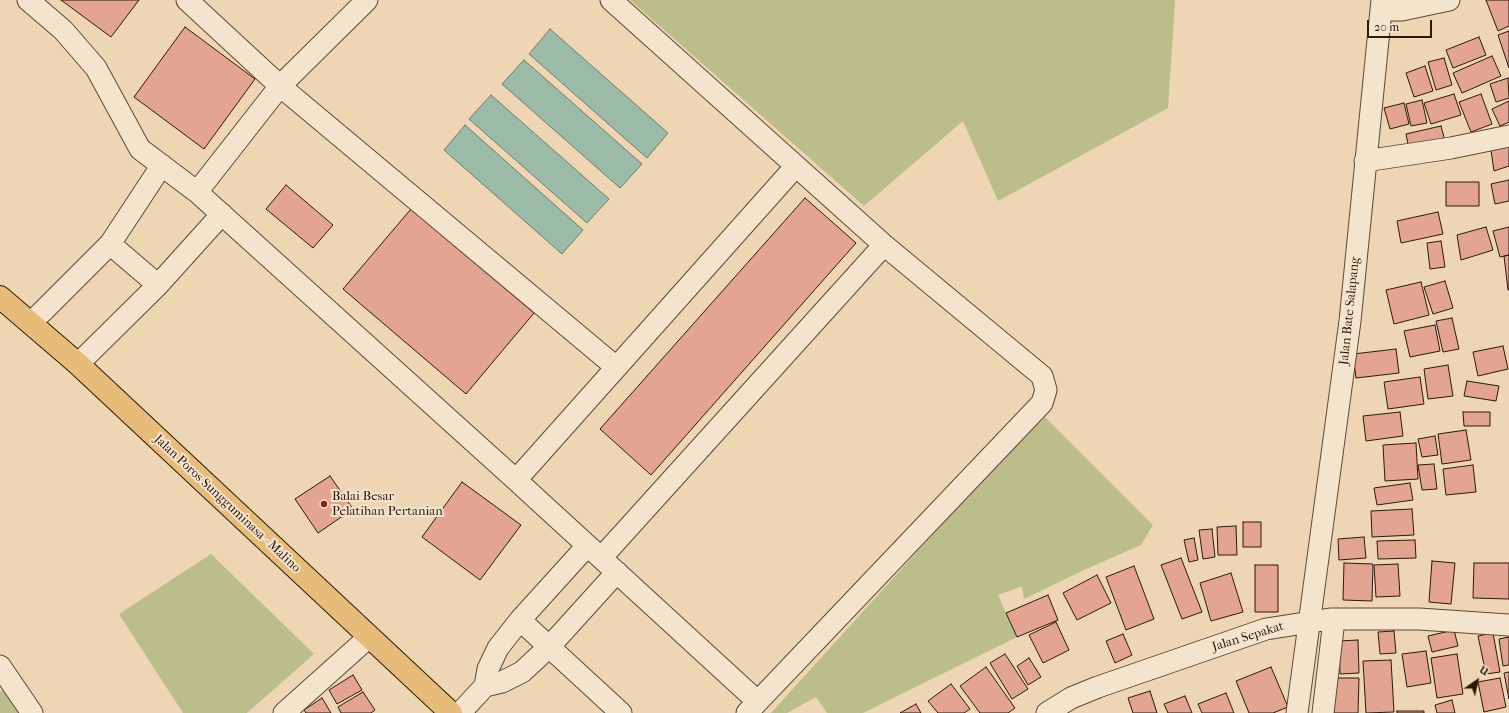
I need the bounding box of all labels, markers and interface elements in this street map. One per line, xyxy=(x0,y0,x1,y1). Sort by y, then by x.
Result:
scale bar xyxy=(1369,12,1434,38)
text: 20 m xyxy=(1374,20,1399,34)
street label: Jalan Bate Salapang xyxy=(1337,256,1363,366)
street label: Jalan Poros Sungguminasa - Malino xyxy=(150,432,304,576)
place label: Balai Besar Pelatihan Pertanian xyxy=(332,489,443,520)
marker: Balai Besar Pelatihan Pertanian xyxy=(319,499,329,509)
street label: Jalan Sepakat xyxy=(1210,619,1286,655)
north arrow xyxy=(1457,661,1497,701)
text: U xyxy=(1477,663,1491,678)

